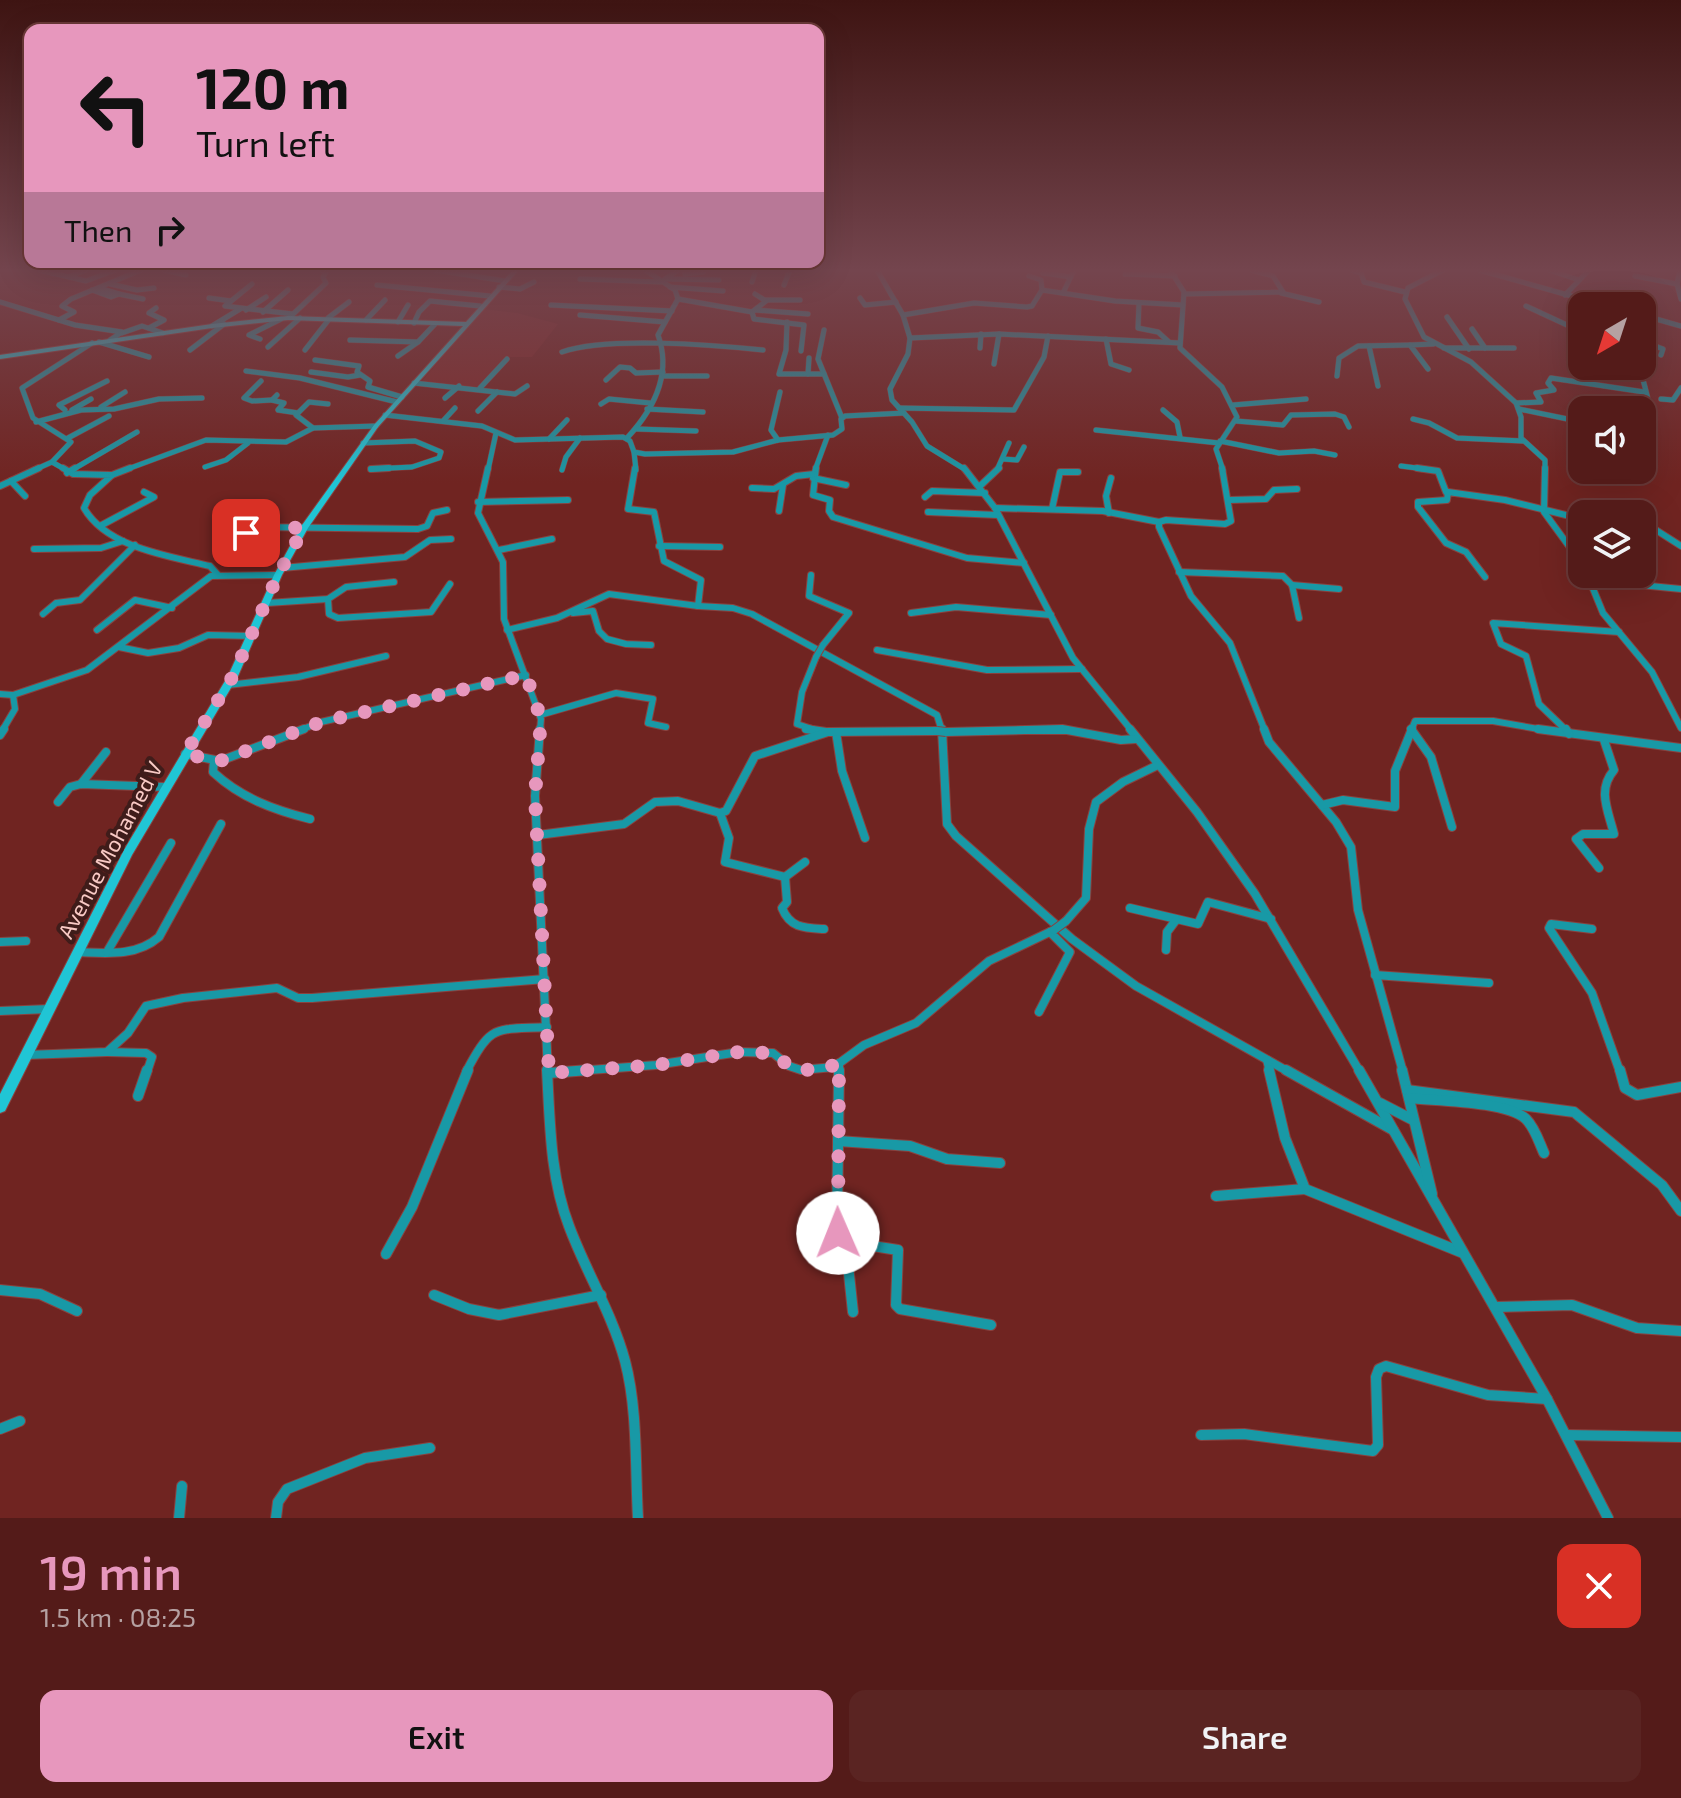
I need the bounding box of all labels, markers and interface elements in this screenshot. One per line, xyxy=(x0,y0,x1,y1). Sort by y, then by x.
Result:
text: 120 m xyxy=(196,53,350,120)
icon: left xyxy=(64,56,168,160)
text: Turn left xyxy=(196,121,335,164)
icon: right xyxy=(148,208,192,252)
text: Then xyxy=(64,212,132,248)
north arrow xyxy=(1568,292,1656,380)
map controls xyxy=(1568,292,1656,588)
button: sound xyxy=(1568,396,1656,484)
pin xyxy=(212,499,280,567)
button: layers xyxy=(1568,500,1656,588)
icon: arrive xyxy=(224,511,268,555)
street label: Avenue Mohamed V xyxy=(51,756,167,942)
position arrow xyxy=(796,1191,880,1275)
text: 19 min xyxy=(40,1542,182,1600)
button: close xyxy=(1557,1544,1641,1628)
text: 1.5 km · 08:25 xyxy=(40,1601,196,1632)
button: Exit xyxy=(40,1690,833,1782)
button: Share xyxy=(849,1690,1641,1782)

